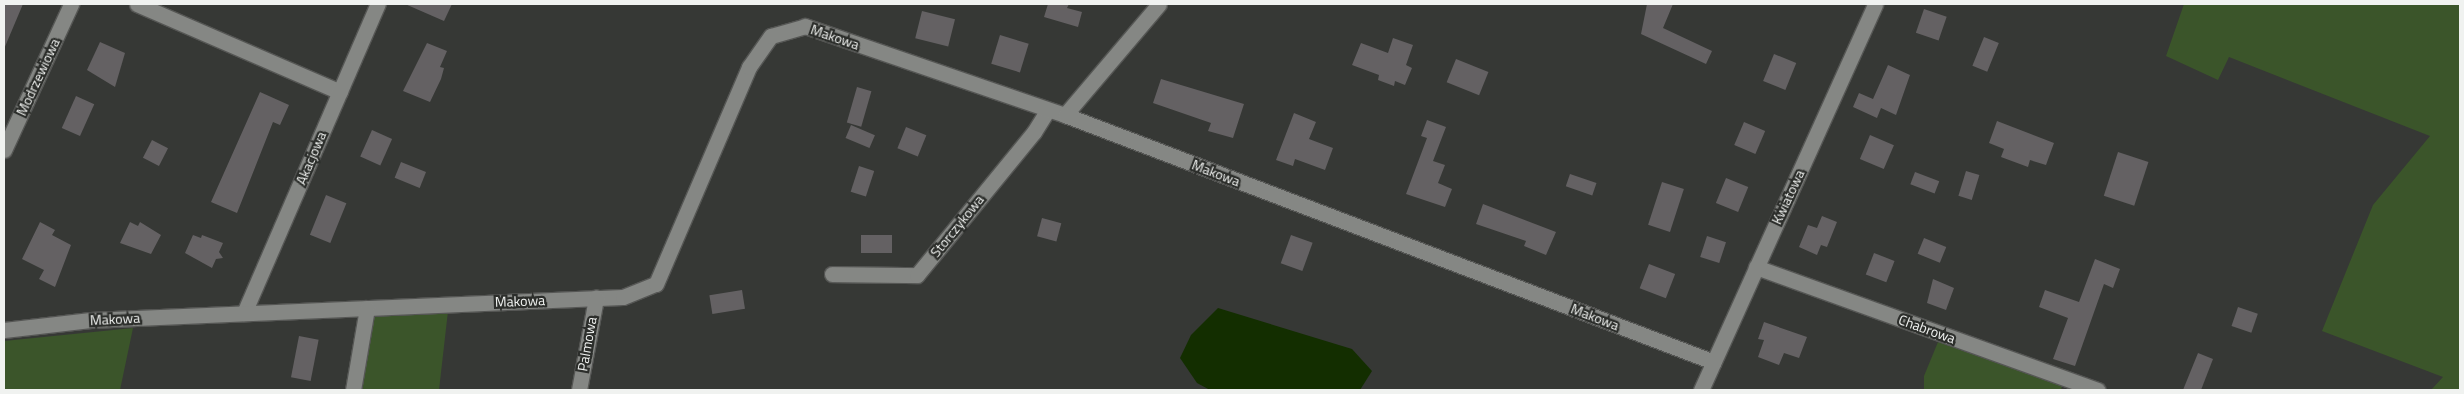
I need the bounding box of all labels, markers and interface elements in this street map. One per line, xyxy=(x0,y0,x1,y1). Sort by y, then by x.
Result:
street label: Makowa xyxy=(809,21,861,53)
street label: Modrzewiowa xyxy=(13,36,63,118)
street label: Akacjowa xyxy=(292,129,330,187)
street label: Makowa xyxy=(1190,156,1242,190)
street label: Kwiatowa xyxy=(1768,167,1808,227)
street label: Storczykowa xyxy=(927,192,987,260)
street label: Makowa xyxy=(495,292,545,310)
street label: Makowa xyxy=(1569,300,1621,334)
street label: Makowa xyxy=(89,309,141,329)
street label: Chabrowa xyxy=(1896,311,1958,347)
street label: Palmowa xyxy=(574,315,600,373)

